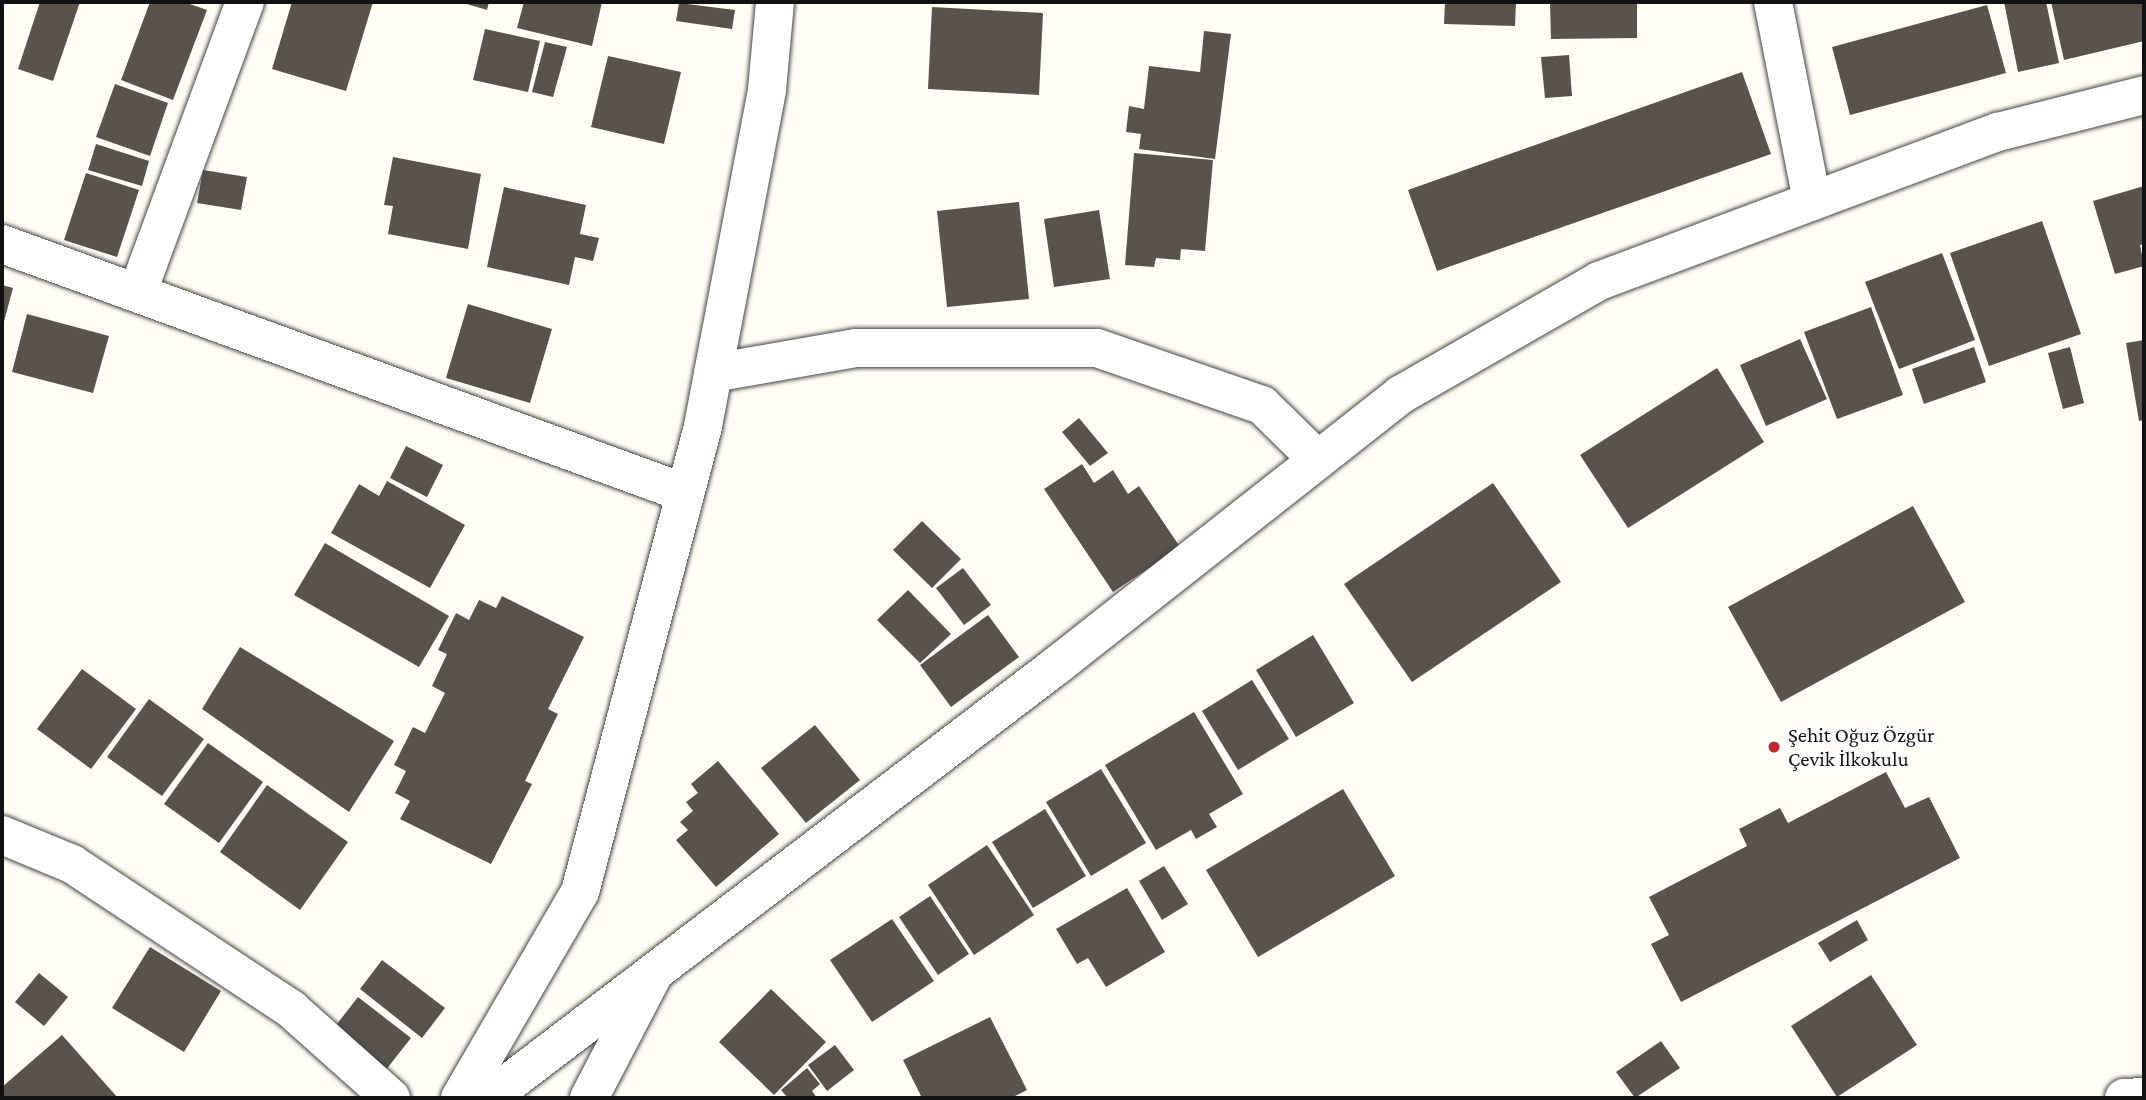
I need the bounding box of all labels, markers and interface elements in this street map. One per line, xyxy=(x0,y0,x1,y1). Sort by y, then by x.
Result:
place label: Şehit Oğuz Özgür Çevik İlkokulu xyxy=(1788,722,1935,772)
marker: Şehit Oğuz Özgür Çevik İlkokulu xyxy=(1766,739,1782,755)

